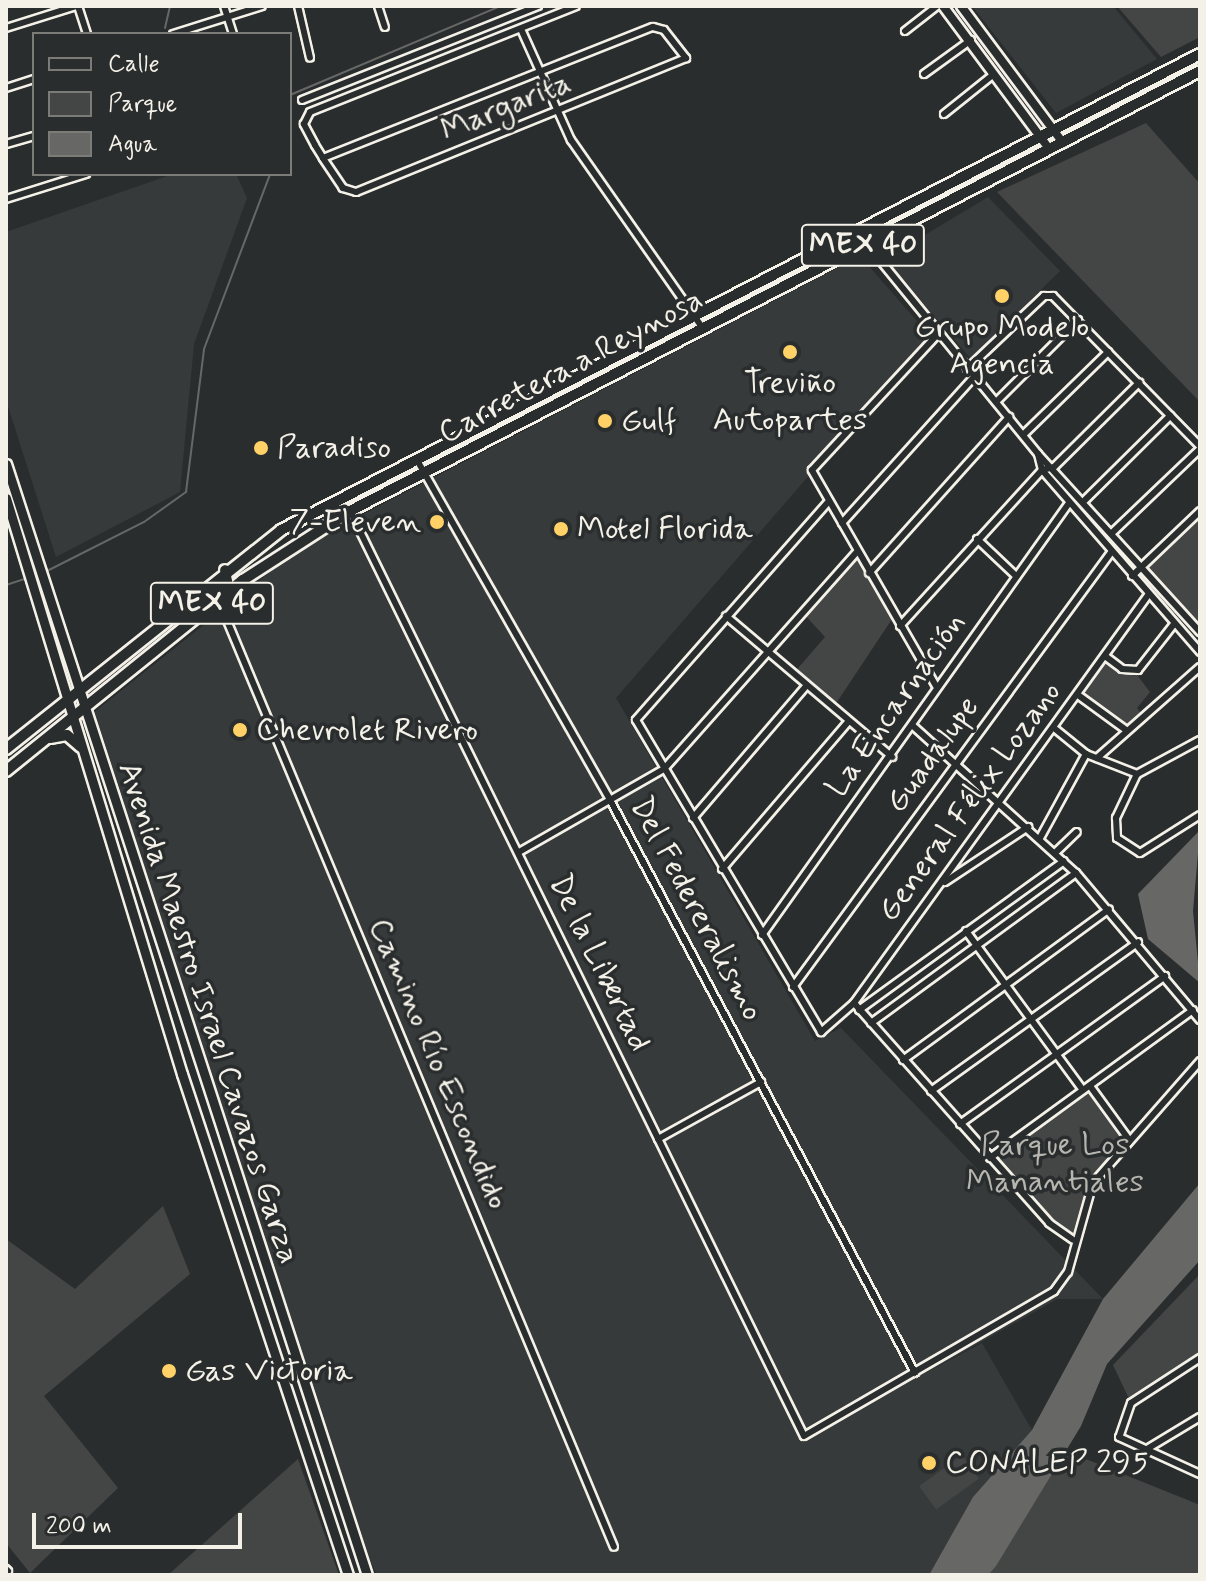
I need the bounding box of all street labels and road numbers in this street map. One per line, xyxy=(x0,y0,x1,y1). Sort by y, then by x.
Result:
street label: Margarita xyxy=(435,64,577,150)
road number: MEX 40 xyxy=(799,219,927,271)
street label: Carretera a Reynosa xyxy=(430,280,712,454)
road number: MEX 40 xyxy=(148,577,276,629)
street label: La Encarnación xyxy=(820,608,972,802)
street label: General Félix Lozano xyxy=(867,670,1073,934)
street label: Guadalupe xyxy=(878,689,988,821)
street label: Avenida Maestro Israel Cavazos Garza xyxy=(109,758,307,1268)
street label: Del Federeralismo xyxy=(620,789,772,1029)
street label: De la Libertad xyxy=(539,868,659,1058)
street label: Camino Río Escondido xyxy=(360,914,516,1214)

